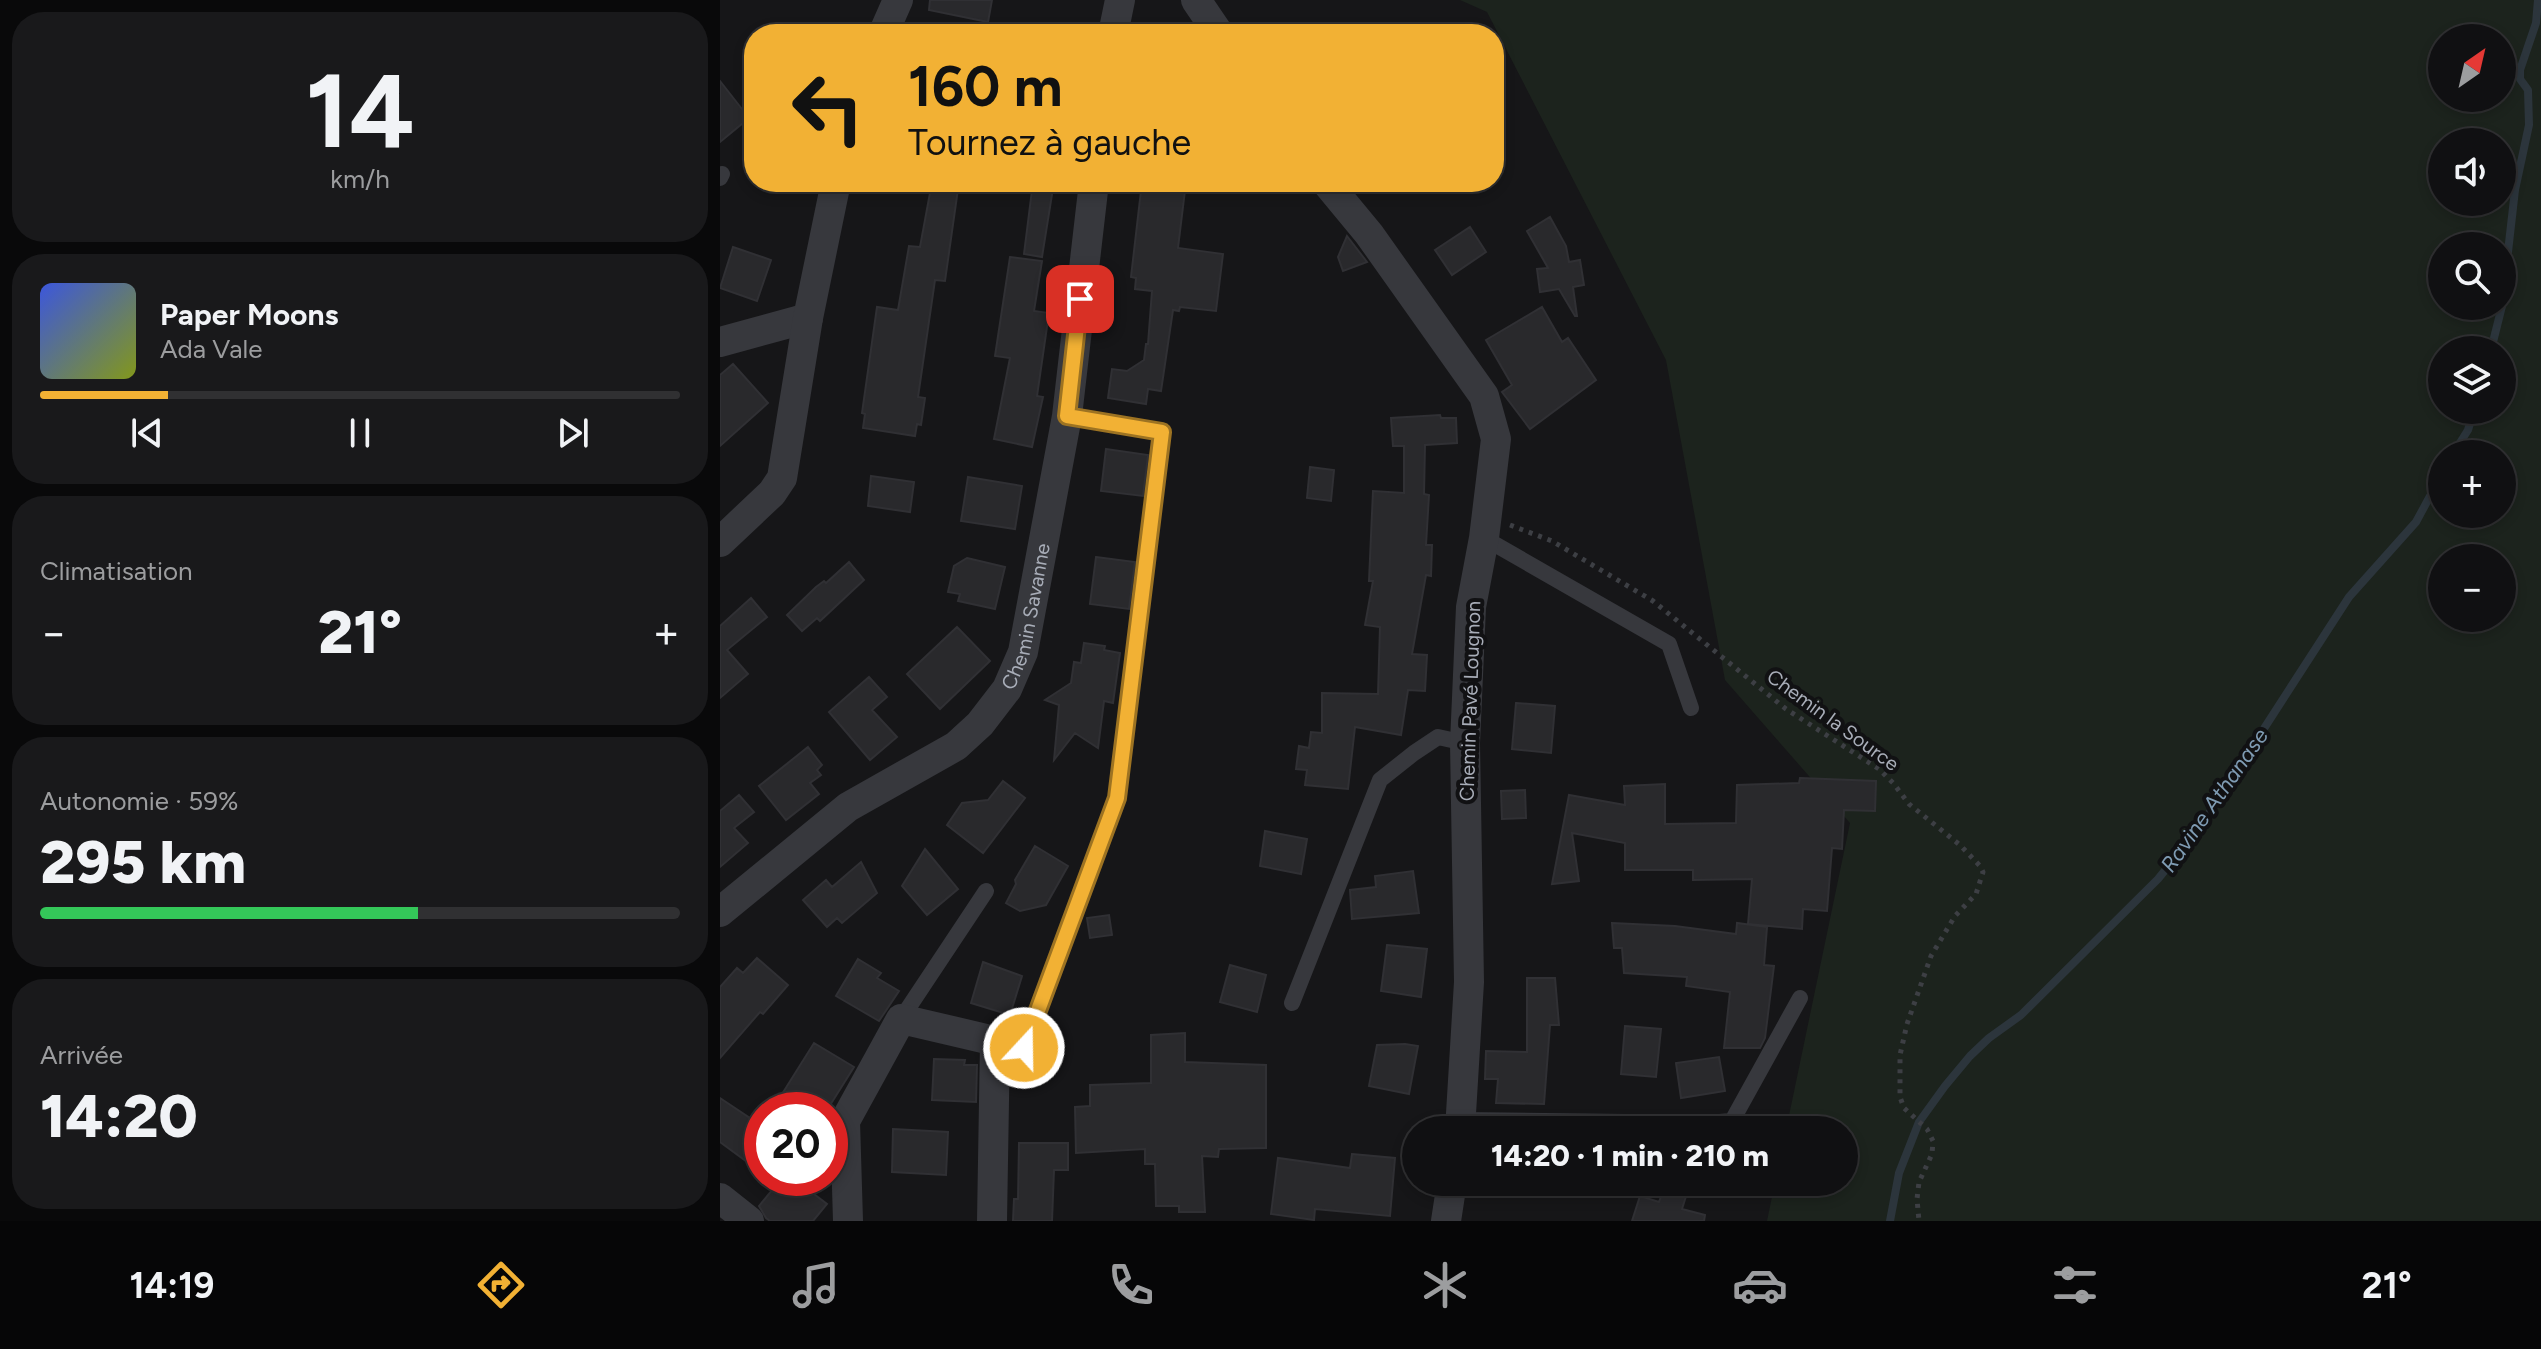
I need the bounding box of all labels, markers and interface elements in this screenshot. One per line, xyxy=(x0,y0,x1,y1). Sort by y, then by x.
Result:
north arrow xyxy=(2428,24,2516,112)
map controls xyxy=(2428,24,2516,632)
text: 14 xyxy=(305,48,415,173)
text: 160 m xyxy=(908,53,1063,120)
icon: left xyxy=(776,56,880,160)
text: Tournez à gauche xyxy=(908,121,1191,164)
button: sound xyxy=(2428,128,2516,216)
text: km/h xyxy=(330,163,390,195)
button: search xyxy=(2428,232,2516,320)
pin xyxy=(1046,265,1114,333)
icon: arrive xyxy=(1058,277,1102,321)
text: Paper Moons xyxy=(160,296,339,333)
text: Ada Vale xyxy=(160,333,263,365)
button: layers xyxy=(2428,336,2516,424)
icon: previous xyxy=(125,411,169,455)
icon: pause xyxy=(338,411,382,455)
icon: next xyxy=(551,411,595,455)
button: + xyxy=(2428,440,2516,528)
street label: Chemin Savanne xyxy=(996,541,1055,693)
button: − xyxy=(2428,544,2516,632)
text: Climatisation xyxy=(40,555,193,587)
text: 21° xyxy=(318,596,402,668)
street label: Chemin Pavé Lougnon xyxy=(1455,600,1485,802)
text: − xyxy=(40,606,67,659)
text: + xyxy=(653,606,680,659)
street label: Chemin la Source xyxy=(1762,664,1904,776)
water label: Ravine Athanase xyxy=(2155,723,2274,877)
text: Autonomie · 59% xyxy=(40,785,238,817)
text: 295 km xyxy=(40,826,246,898)
position arrow xyxy=(982,1006,1066,1090)
text: Arrivée xyxy=(40,1039,123,1071)
text: 14:20 xyxy=(40,1080,198,1152)
speed limit sign: 20 xyxy=(744,1092,848,1196)
text: 14:20 · 1 min · 210 m xyxy=(1491,1137,1769,1174)
icon: directions xyxy=(473,1257,529,1313)
icon: music xyxy=(788,1257,844,1313)
icon: phone xyxy=(1103,1257,1159,1313)
icon: climate xyxy=(1417,1257,1473,1313)
icon: car xyxy=(1732,1257,1788,1313)
icon: filters xyxy=(2047,1257,2103,1313)
text: 14:19 xyxy=(129,1264,214,1307)
text: 21° xyxy=(2362,1264,2412,1307)

